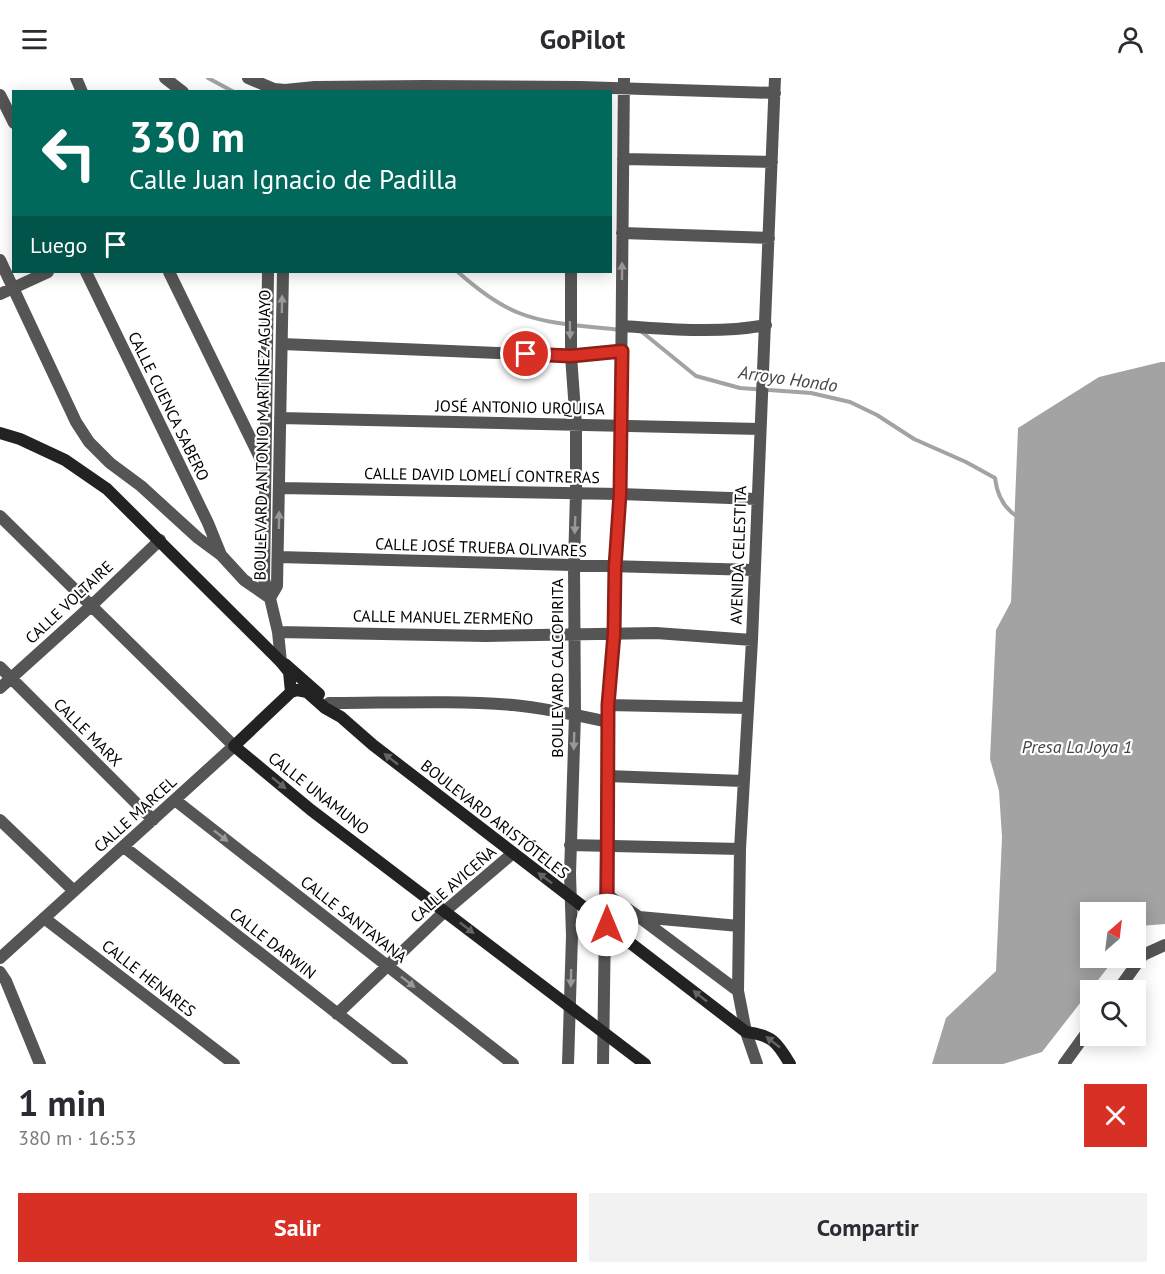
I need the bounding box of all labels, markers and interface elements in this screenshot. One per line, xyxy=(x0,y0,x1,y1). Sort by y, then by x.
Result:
text: GoPilot xyxy=(540,22,625,56)
icon: menu xyxy=(18,23,51,56)
icon: person xyxy=(1114,23,1147,56)
text: 330 m xyxy=(129,109,245,164)
icon: left xyxy=(30,114,108,192)
text: Calle Juan Ignacio de Padilla xyxy=(129,162,457,196)
icon: arrive xyxy=(99,228,132,261)
text: Luego xyxy=(30,231,87,259)
one-way arrow xyxy=(617,261,627,280)
street label: BOULEVARD ANTONIO MARTÍNEZ AGUAYO xyxy=(249,289,275,581)
one-way arrow xyxy=(278,294,287,313)
one-way arrow xyxy=(566,320,575,339)
street label: CALLE CUENCA SABERO xyxy=(124,328,214,484)
pin xyxy=(500,328,551,379)
icon: arrive xyxy=(509,337,542,370)
water label: Arroyo Hondo xyxy=(736,360,839,397)
street label: JOSÉ ANTONIO URQUISA xyxy=(434,396,605,418)
street label: CALLE DAVID LOMELÍ CONTRERAS xyxy=(364,463,600,487)
street label: AVENIDA CELESTITA xyxy=(726,485,750,625)
one-way arrow xyxy=(274,510,283,529)
one-way arrow xyxy=(570,515,580,534)
street label: CALLE JOSÉ TRUEBA OLIVARES xyxy=(375,533,587,561)
street label: CALLE VOLTAIRE xyxy=(21,556,117,648)
street label: BOULEVARD CALCOPIRITA xyxy=(547,578,567,758)
street label: CALLE MANUEL ZERMEÑO xyxy=(353,605,533,629)
street label: CALLE MARX xyxy=(50,694,126,770)
one-way arrow xyxy=(569,731,578,750)
water label: Presa La Joya 1 xyxy=(1022,735,1132,758)
street label: CALLE UNAMUNO xyxy=(264,747,374,839)
one-way arrow xyxy=(383,753,398,765)
street label: BOULEVARD ARISTÓTELES xyxy=(417,755,573,883)
street label: CALLE MARCEL xyxy=(90,772,180,856)
one-way arrow xyxy=(271,777,287,790)
one-way arrow xyxy=(213,830,229,842)
street label: CALLE AVICEÑA xyxy=(406,841,500,927)
street label: CALLE SANTAYANA xyxy=(297,871,412,967)
one-way arrow xyxy=(537,872,553,885)
position arrow xyxy=(575,893,639,957)
north arrow xyxy=(1080,902,1146,968)
map controls xyxy=(1080,902,1146,1046)
street label: CALLE DARWIN xyxy=(226,903,320,983)
one-way arrow xyxy=(459,922,474,934)
street label: CALLE HENARES xyxy=(98,935,200,1021)
one-way arrow xyxy=(566,968,576,987)
one-way arrow xyxy=(400,975,415,987)
button: search xyxy=(1080,980,1146,1046)
one-way arrow xyxy=(692,990,708,1003)
one-way arrow xyxy=(765,1035,781,1048)
text: 1 min xyxy=(18,1079,106,1126)
button: close xyxy=(1084,1084,1147,1147)
text: 380 m · 16:53 xyxy=(18,1125,136,1151)
button: Salir xyxy=(18,1193,577,1262)
button: Compartir xyxy=(589,1193,1147,1262)

